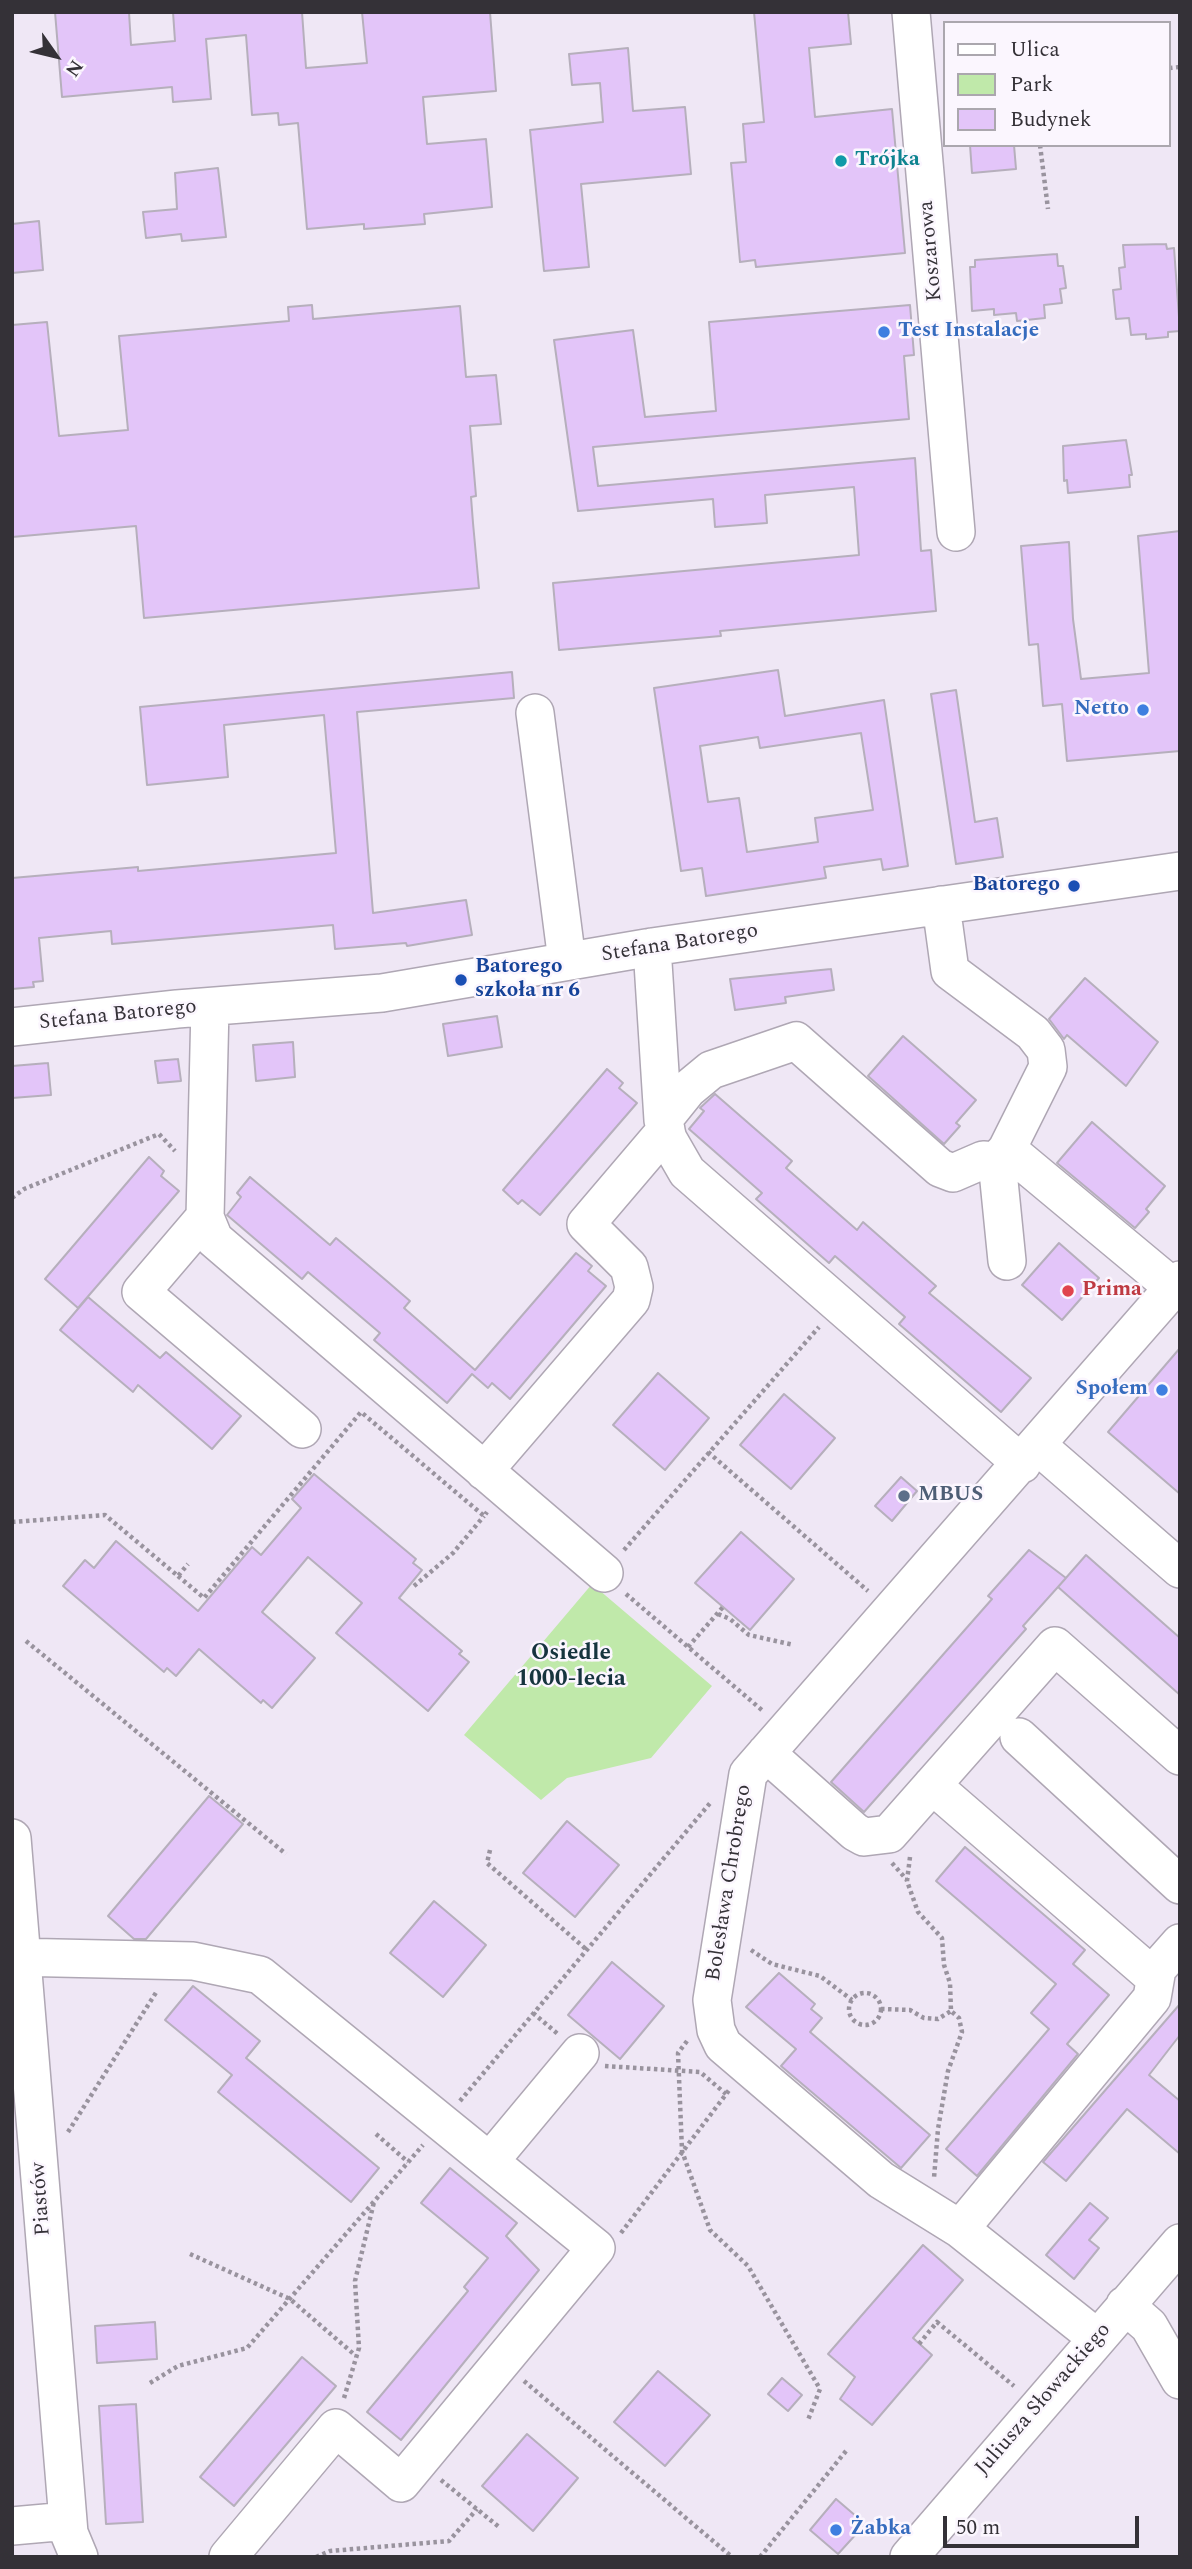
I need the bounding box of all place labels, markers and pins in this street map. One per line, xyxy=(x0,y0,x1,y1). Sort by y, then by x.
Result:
place label: Trójka xyxy=(855,148,920,174)
marker: Trójka xyxy=(833,153,849,169)
place label: Test Instalacje xyxy=(898,319,1039,345)
marker: Test Instalacje xyxy=(876,324,892,340)
place label: Netto xyxy=(1074,697,1129,723)
marker: Netto xyxy=(1135,702,1151,718)
place label: Batorego xyxy=(973,873,1060,899)
marker: Batorego xyxy=(1066,878,1082,894)
place label: Batorego szkoła nr 6 xyxy=(475,955,580,1005)
marker: Batorego szkoła nr 6 xyxy=(453,972,469,988)
place label: Prima xyxy=(1082,1278,1142,1304)
marker: Prima xyxy=(1060,1283,1076,1299)
place label: Społem xyxy=(1076,1377,1148,1403)
marker: Społem xyxy=(1154,1382,1170,1398)
place label: MBUS xyxy=(918,1483,983,1509)
marker: MBUS xyxy=(896,1488,912,1504)
place label: Żabka xyxy=(850,2517,911,2543)
marker: Żabka xyxy=(828,2522,844,2538)

